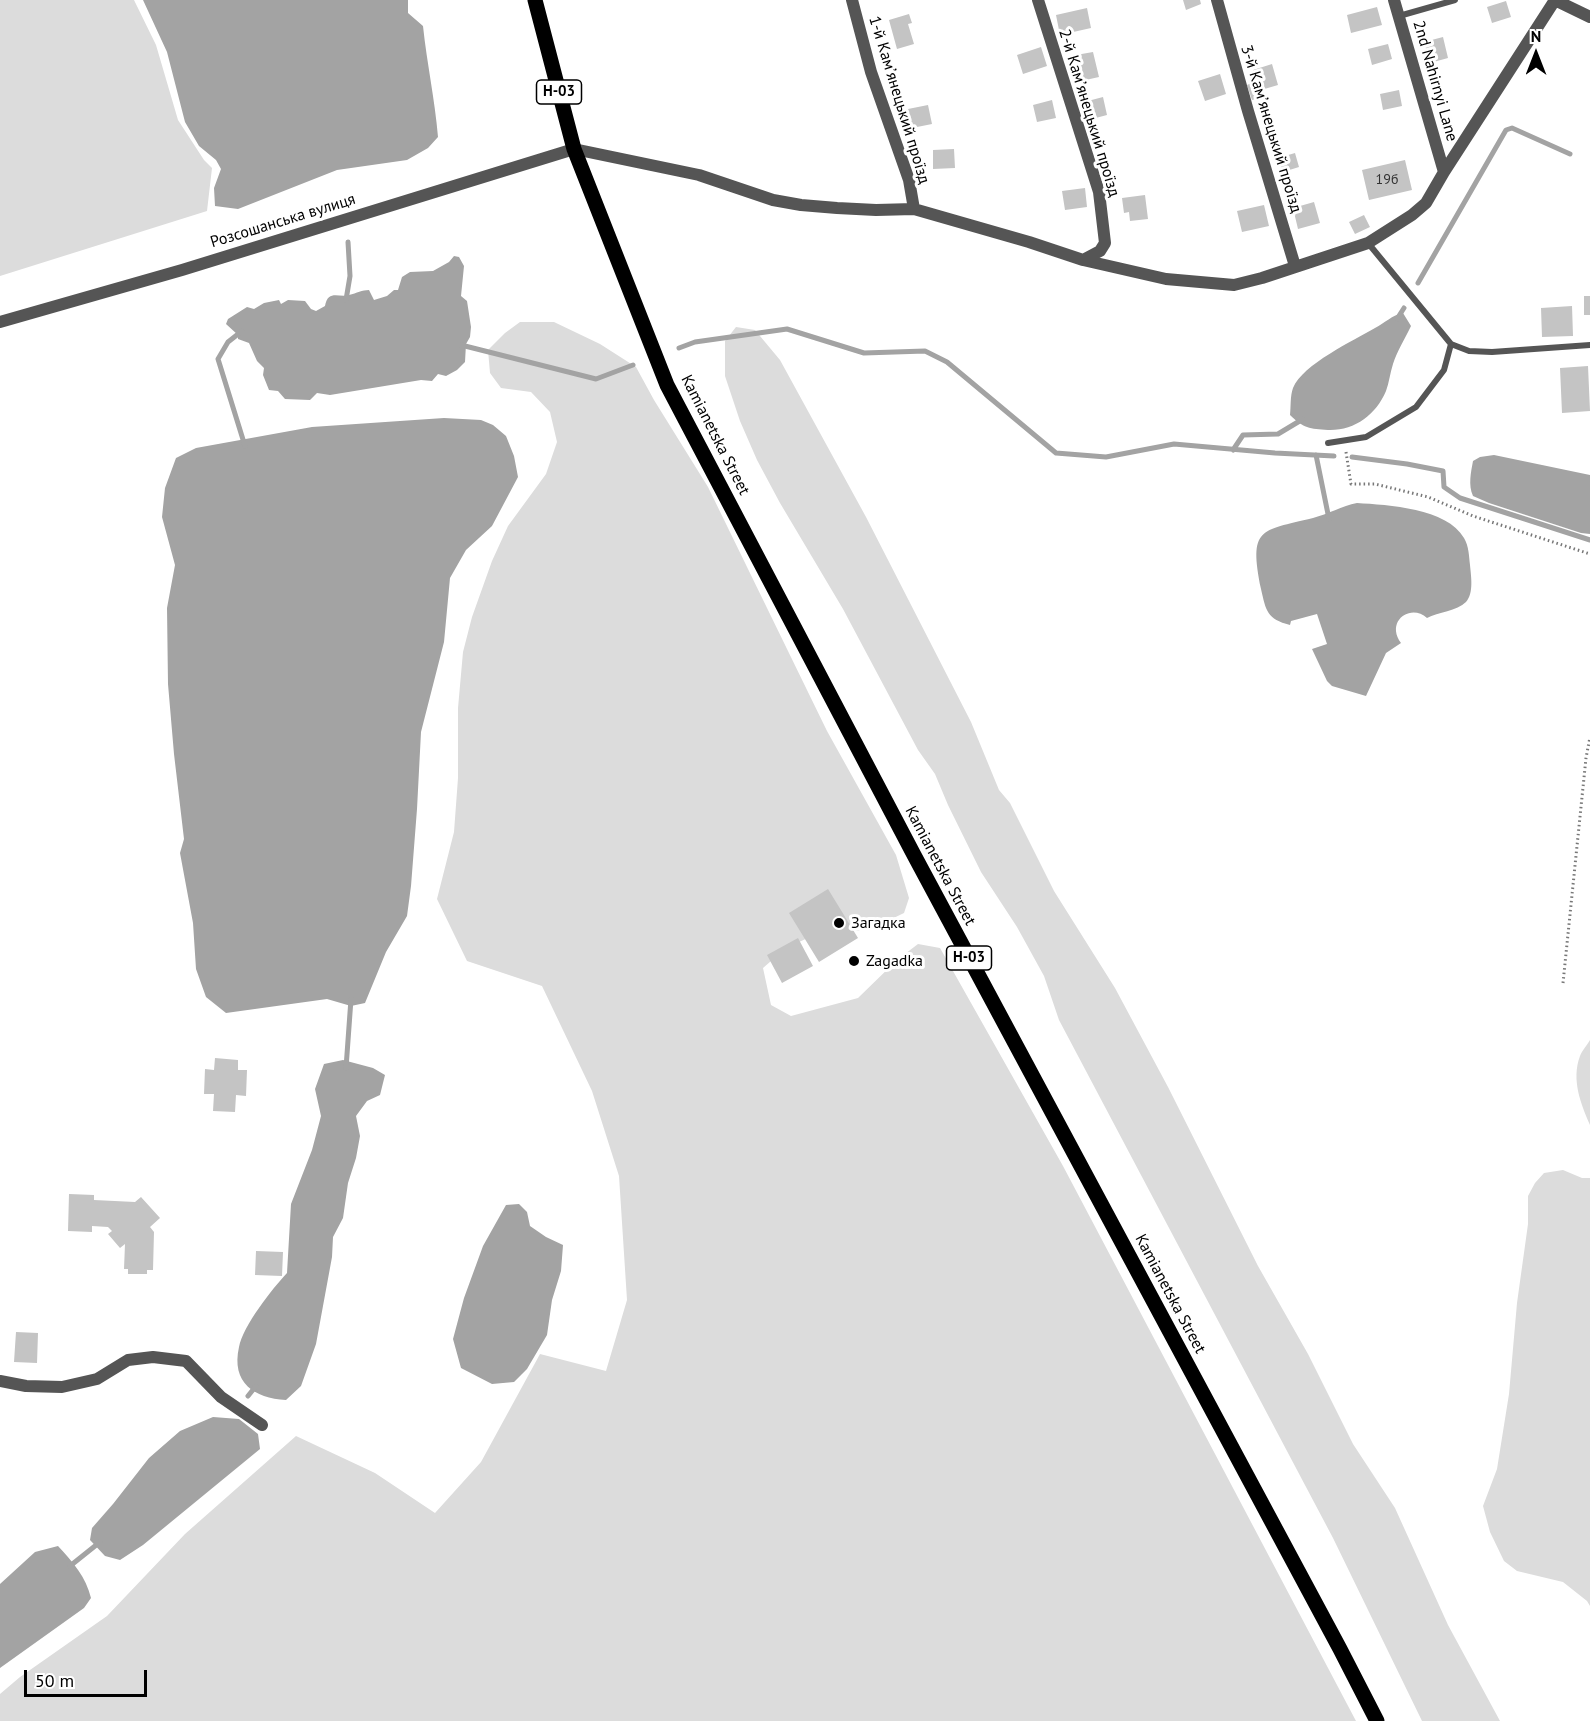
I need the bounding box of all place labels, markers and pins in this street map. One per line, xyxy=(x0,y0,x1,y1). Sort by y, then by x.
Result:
place label: Загадка xyxy=(851,913,906,933)
marker: Загадка xyxy=(832,916,846,930)
place label: Zagadka xyxy=(866,951,923,971)
marker: Zagadka xyxy=(847,954,861,968)

